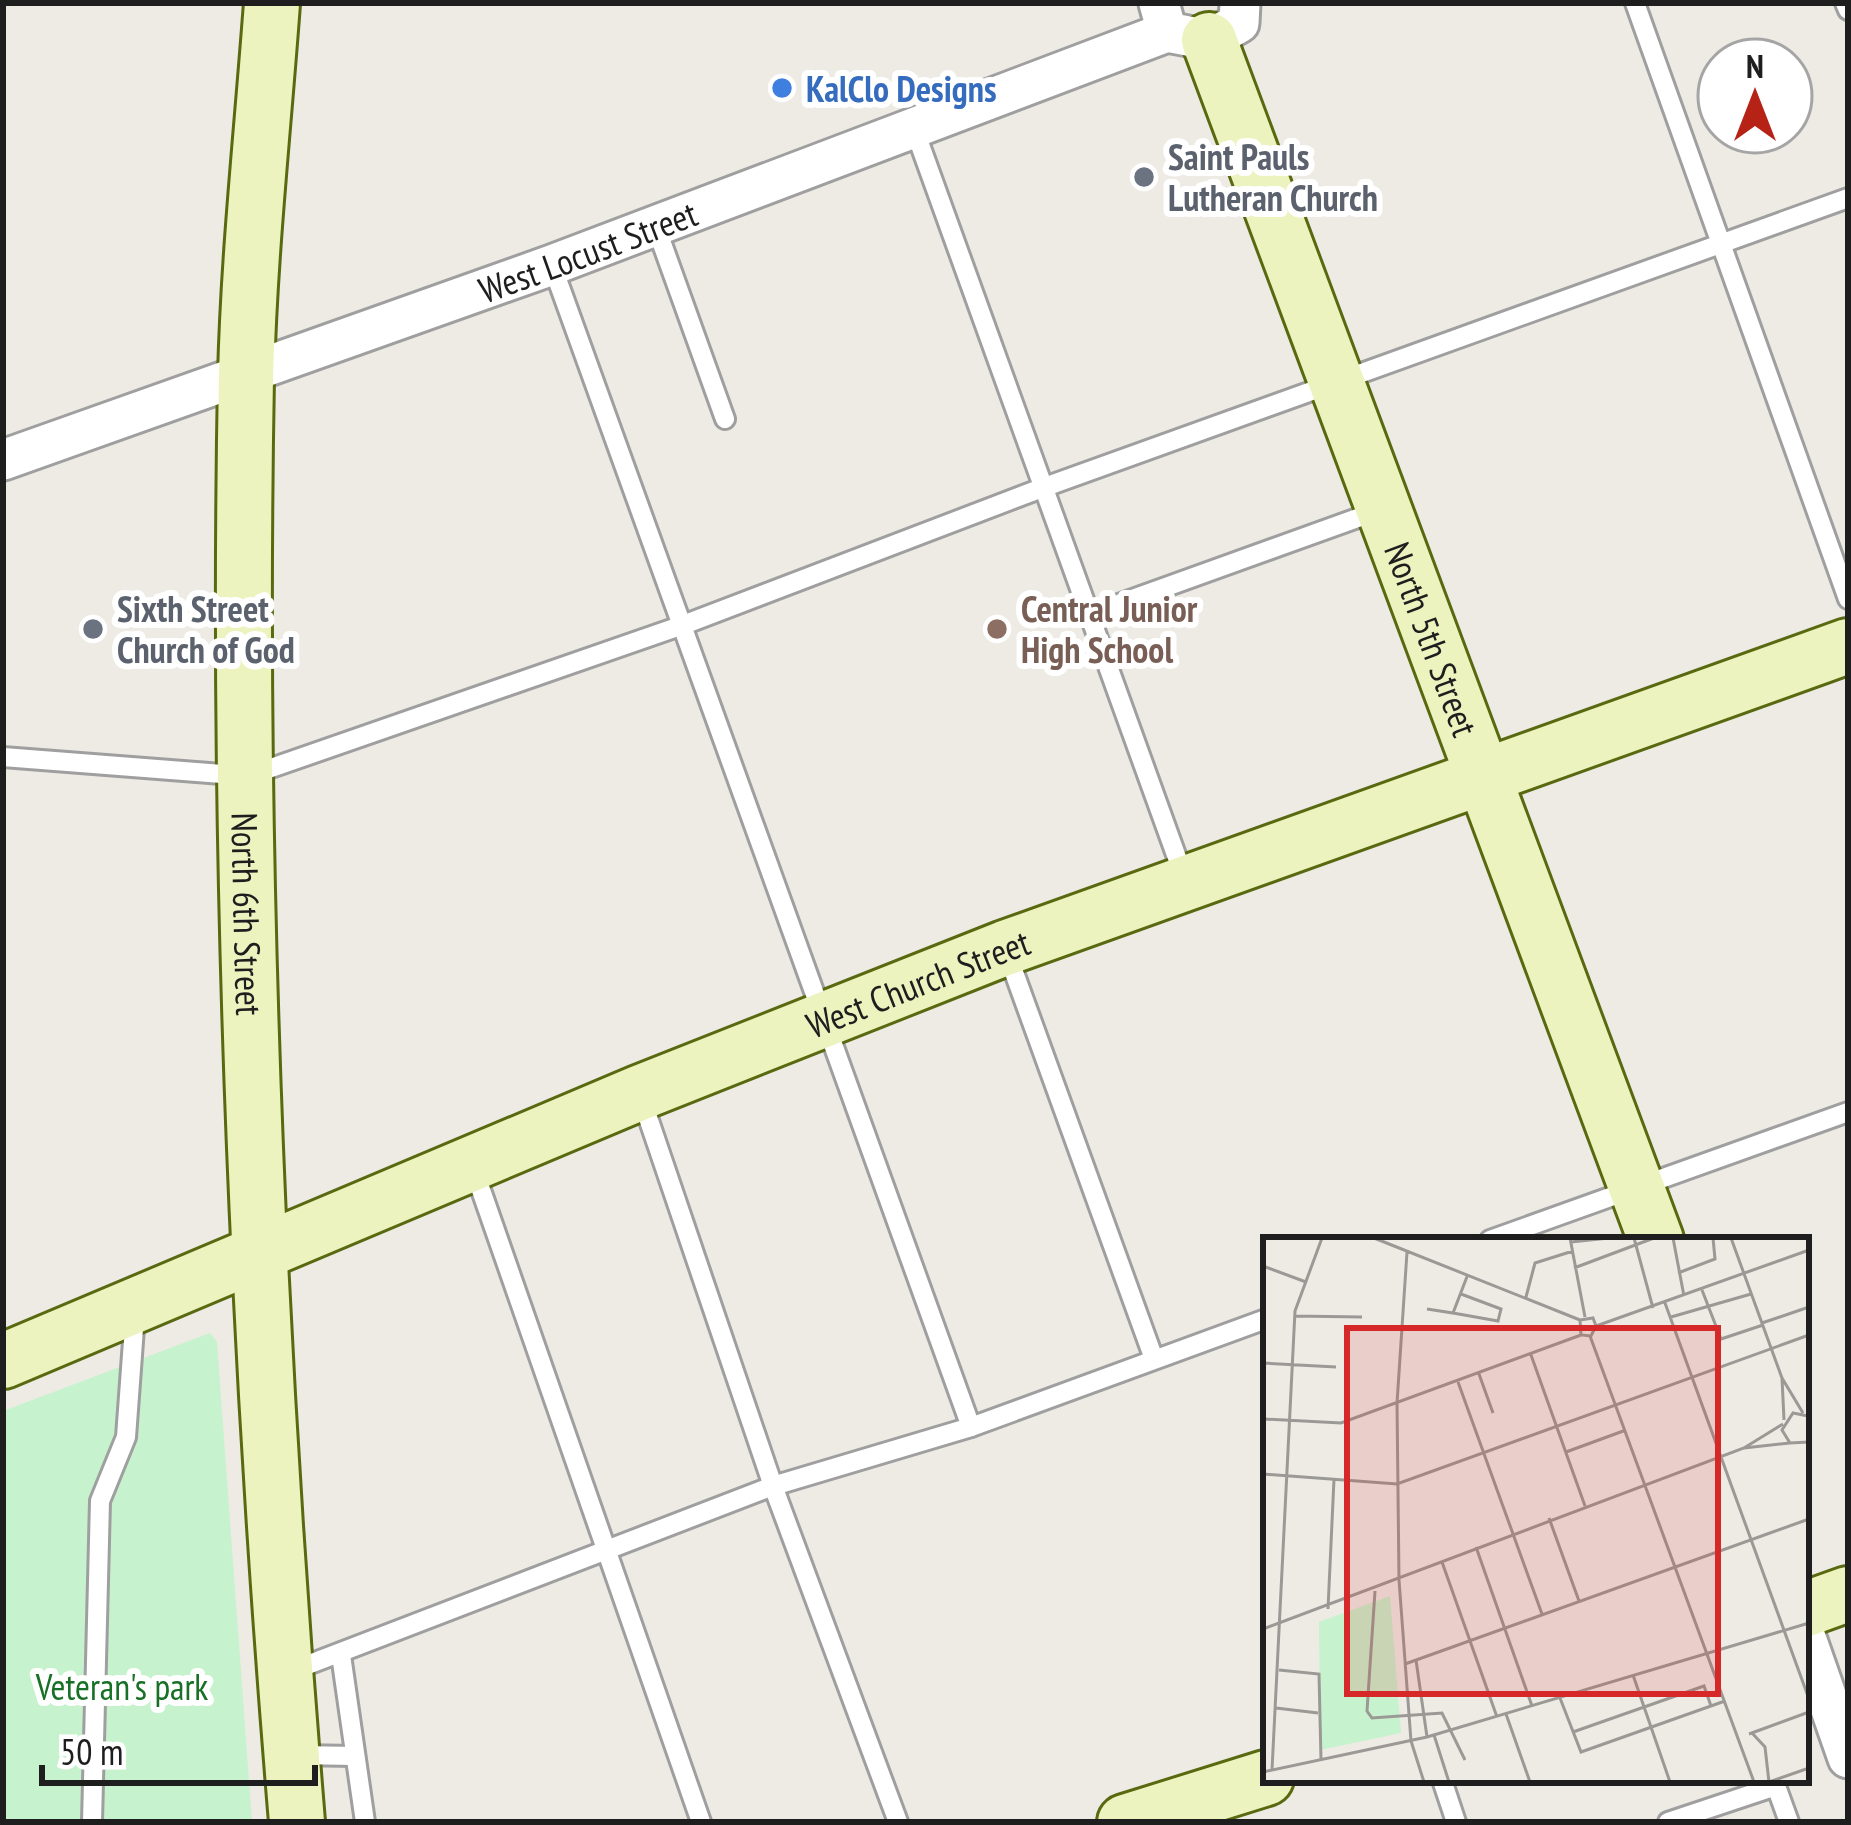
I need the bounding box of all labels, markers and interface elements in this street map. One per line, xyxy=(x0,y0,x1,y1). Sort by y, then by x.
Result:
north arrow xyxy=(1695,36,1815,156)
text: N xyxy=(1746,44,1764,87)
place label: KalClo Designs xyxy=(806,65,996,112)
marker: KalClo Designs xyxy=(769,75,795,101)
place label: Saint Pauls Lutheran Church xyxy=(1168,133,1378,221)
marker: Saint Pauls Lutheran Church xyxy=(1131,164,1157,190)
street label: West Locust Street xyxy=(472,189,703,313)
street label: North 5th Street xyxy=(1375,535,1490,742)
place label: Sixth Street Church of God xyxy=(117,585,295,673)
place label: Central Junior High School xyxy=(1021,585,1198,673)
marker: Sixth Street Church of God xyxy=(80,616,106,642)
marker: Central Junior High School xyxy=(984,616,1010,642)
street label: North 6th Street xyxy=(222,812,274,1016)
street label: West Church Street xyxy=(799,918,1036,1048)
inset map xyxy=(1263,1237,1809,1783)
park label: Veteran's park xyxy=(35,1663,208,1710)
scale bar xyxy=(42,1711,315,1785)
text: 50 m xyxy=(60,1728,123,1775)

